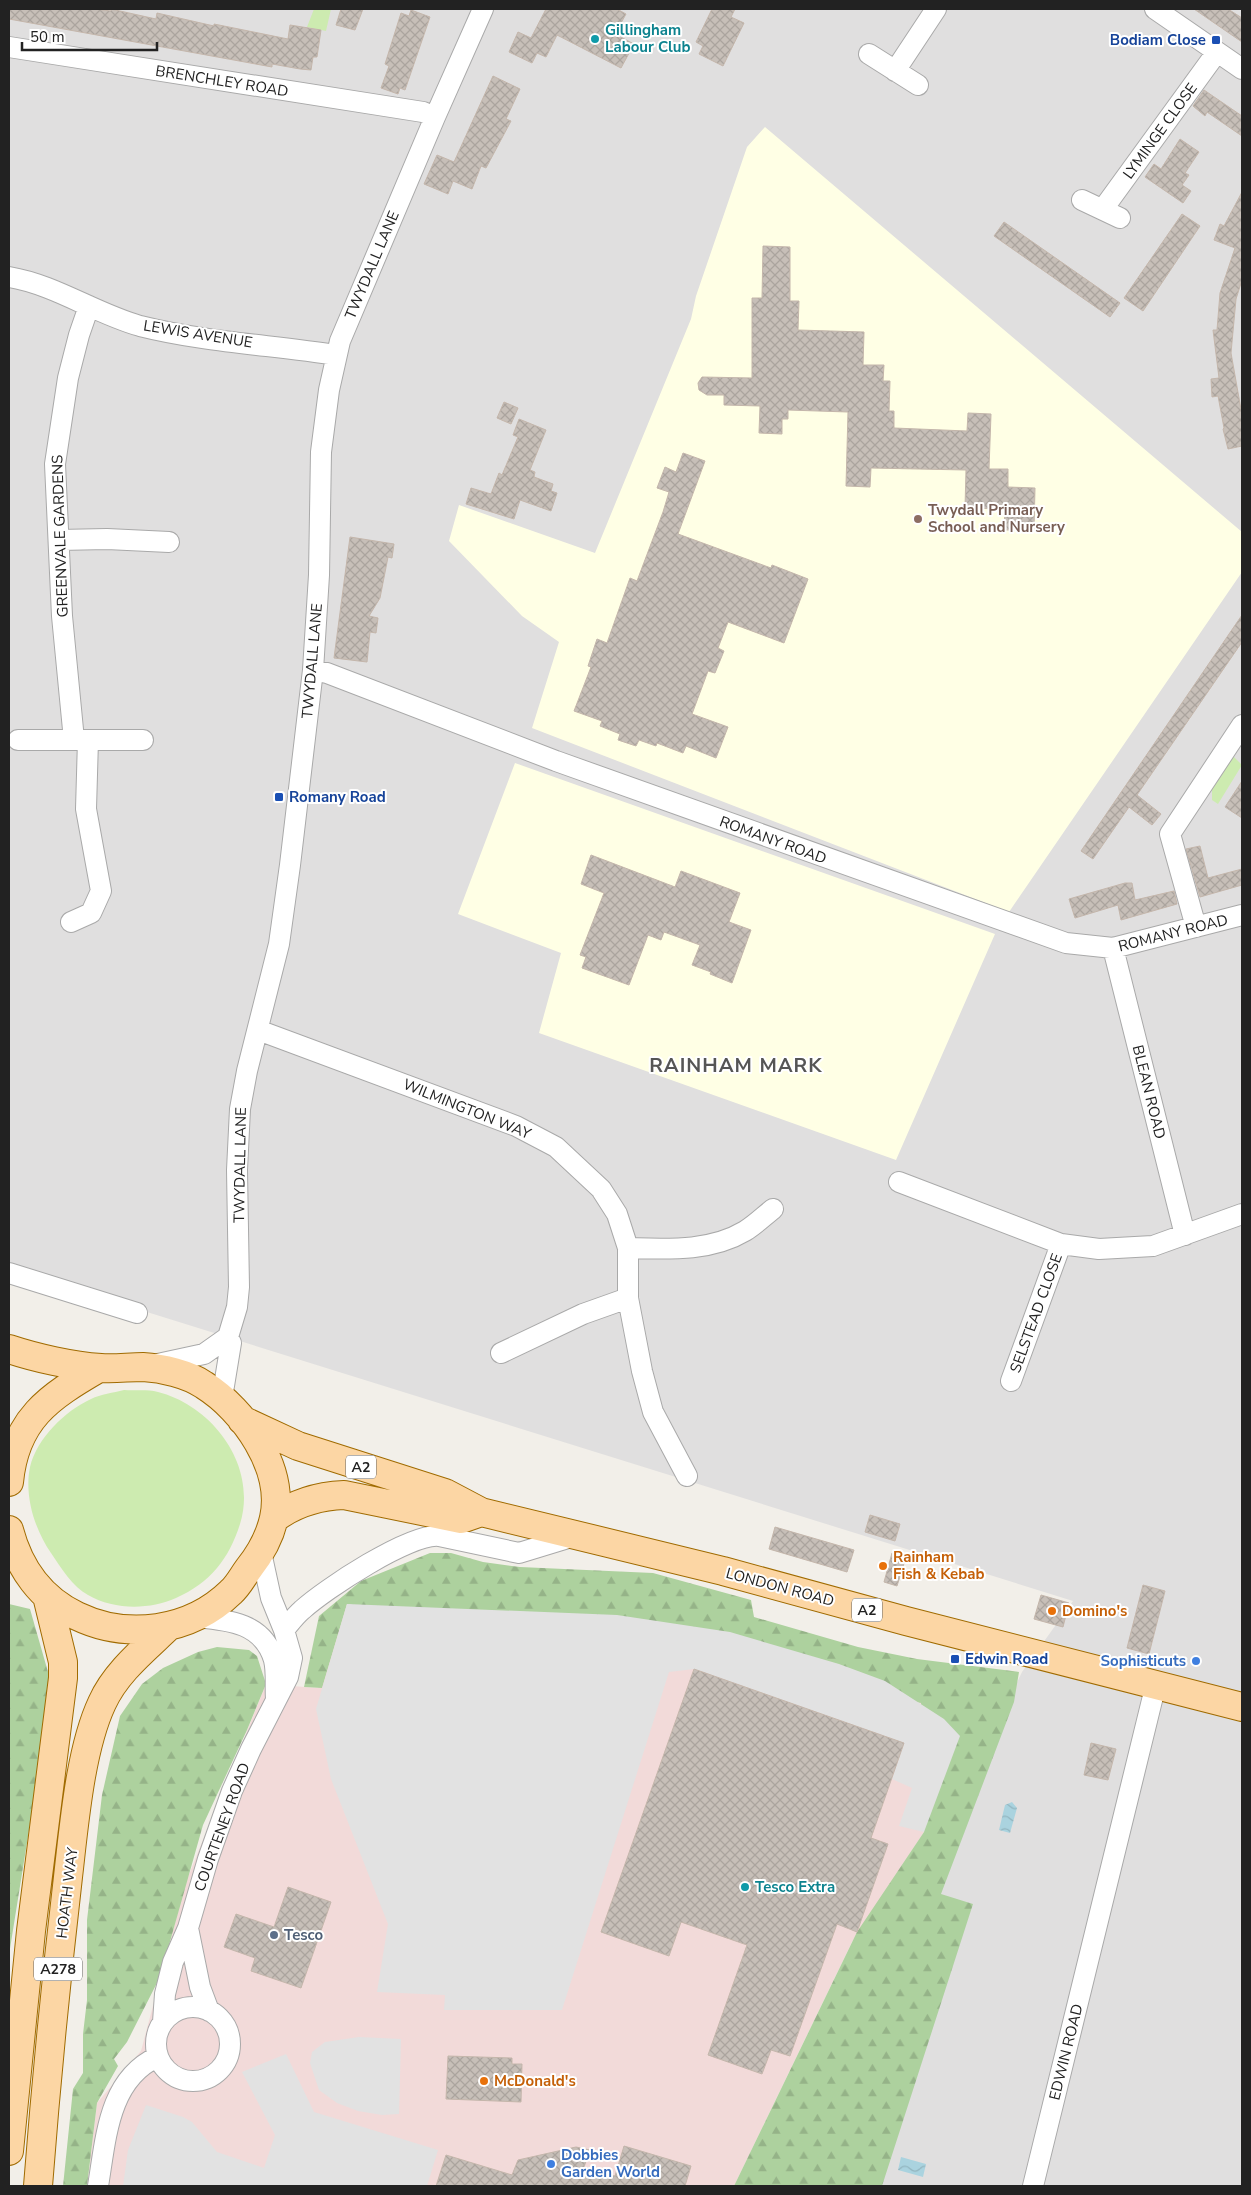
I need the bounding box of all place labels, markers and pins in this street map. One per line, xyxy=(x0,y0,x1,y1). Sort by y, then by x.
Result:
place label: Gillingham Labour Club xyxy=(605,20,691,57)
place label: Bodiam Close xyxy=(1110,30,1206,50)
marker: Gillingham Labour Club xyxy=(589,33,601,45)
marker: Bodiam Close xyxy=(1210,34,1222,46)
place label: Twydall Primary School and Nursery xyxy=(928,500,1065,537)
marker: Twydall Primary School and Nursery xyxy=(912,513,924,525)
place label: Romany Road xyxy=(289,787,386,807)
marker: Romany Road xyxy=(273,791,285,803)
place label: Rainham Fish & Kebab xyxy=(893,1547,984,1584)
marker: Rainham Fish & Kebab xyxy=(877,1560,889,1572)
place label: Domino's xyxy=(1062,1601,1127,1621)
marker: Domino's xyxy=(1046,1605,1058,1617)
place label: Edwin Road xyxy=(965,1649,1048,1669)
place label: Sophisticuts xyxy=(1101,1651,1186,1671)
marker: Edwin Road xyxy=(949,1653,961,1665)
marker: Sophisticuts xyxy=(1190,1655,1202,1667)
place label: Tesco Extra xyxy=(755,1877,835,1897)
marker: Tesco Extra xyxy=(739,1881,751,1893)
place label: Tesco xyxy=(284,1925,324,1945)
marker: Tesco xyxy=(268,1929,280,1941)
place label: McDonald's xyxy=(494,2071,576,2091)
marker: McDonald's xyxy=(478,2075,490,2087)
place label: Dobbies Garden World xyxy=(561,2145,660,2182)
marker: Dobbies Garden World xyxy=(545,2158,557,2170)

